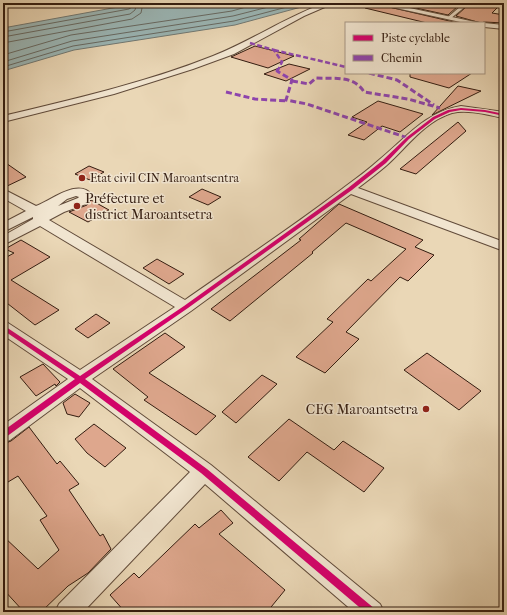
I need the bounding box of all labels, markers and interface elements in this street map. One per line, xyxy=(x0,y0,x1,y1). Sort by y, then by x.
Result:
legend xyxy=(345,22,485,74)
text: Piste cyclable xyxy=(381,31,450,45)
text: Chemin xyxy=(381,51,422,65)
place label: Etat civil CIN Maroantsentra xyxy=(90,171,240,185)
marker: Etat civil CIN Maroantsentra xyxy=(77,173,87,183)
place label: Préfecture et district Maroantsetra xyxy=(85,190,213,223)
marker: Préfecture et district Maroantsetra xyxy=(72,201,82,211)
place label: CEG Maroantsetra xyxy=(306,401,419,418)
marker: CEG Maroantsetra xyxy=(421,404,431,414)

